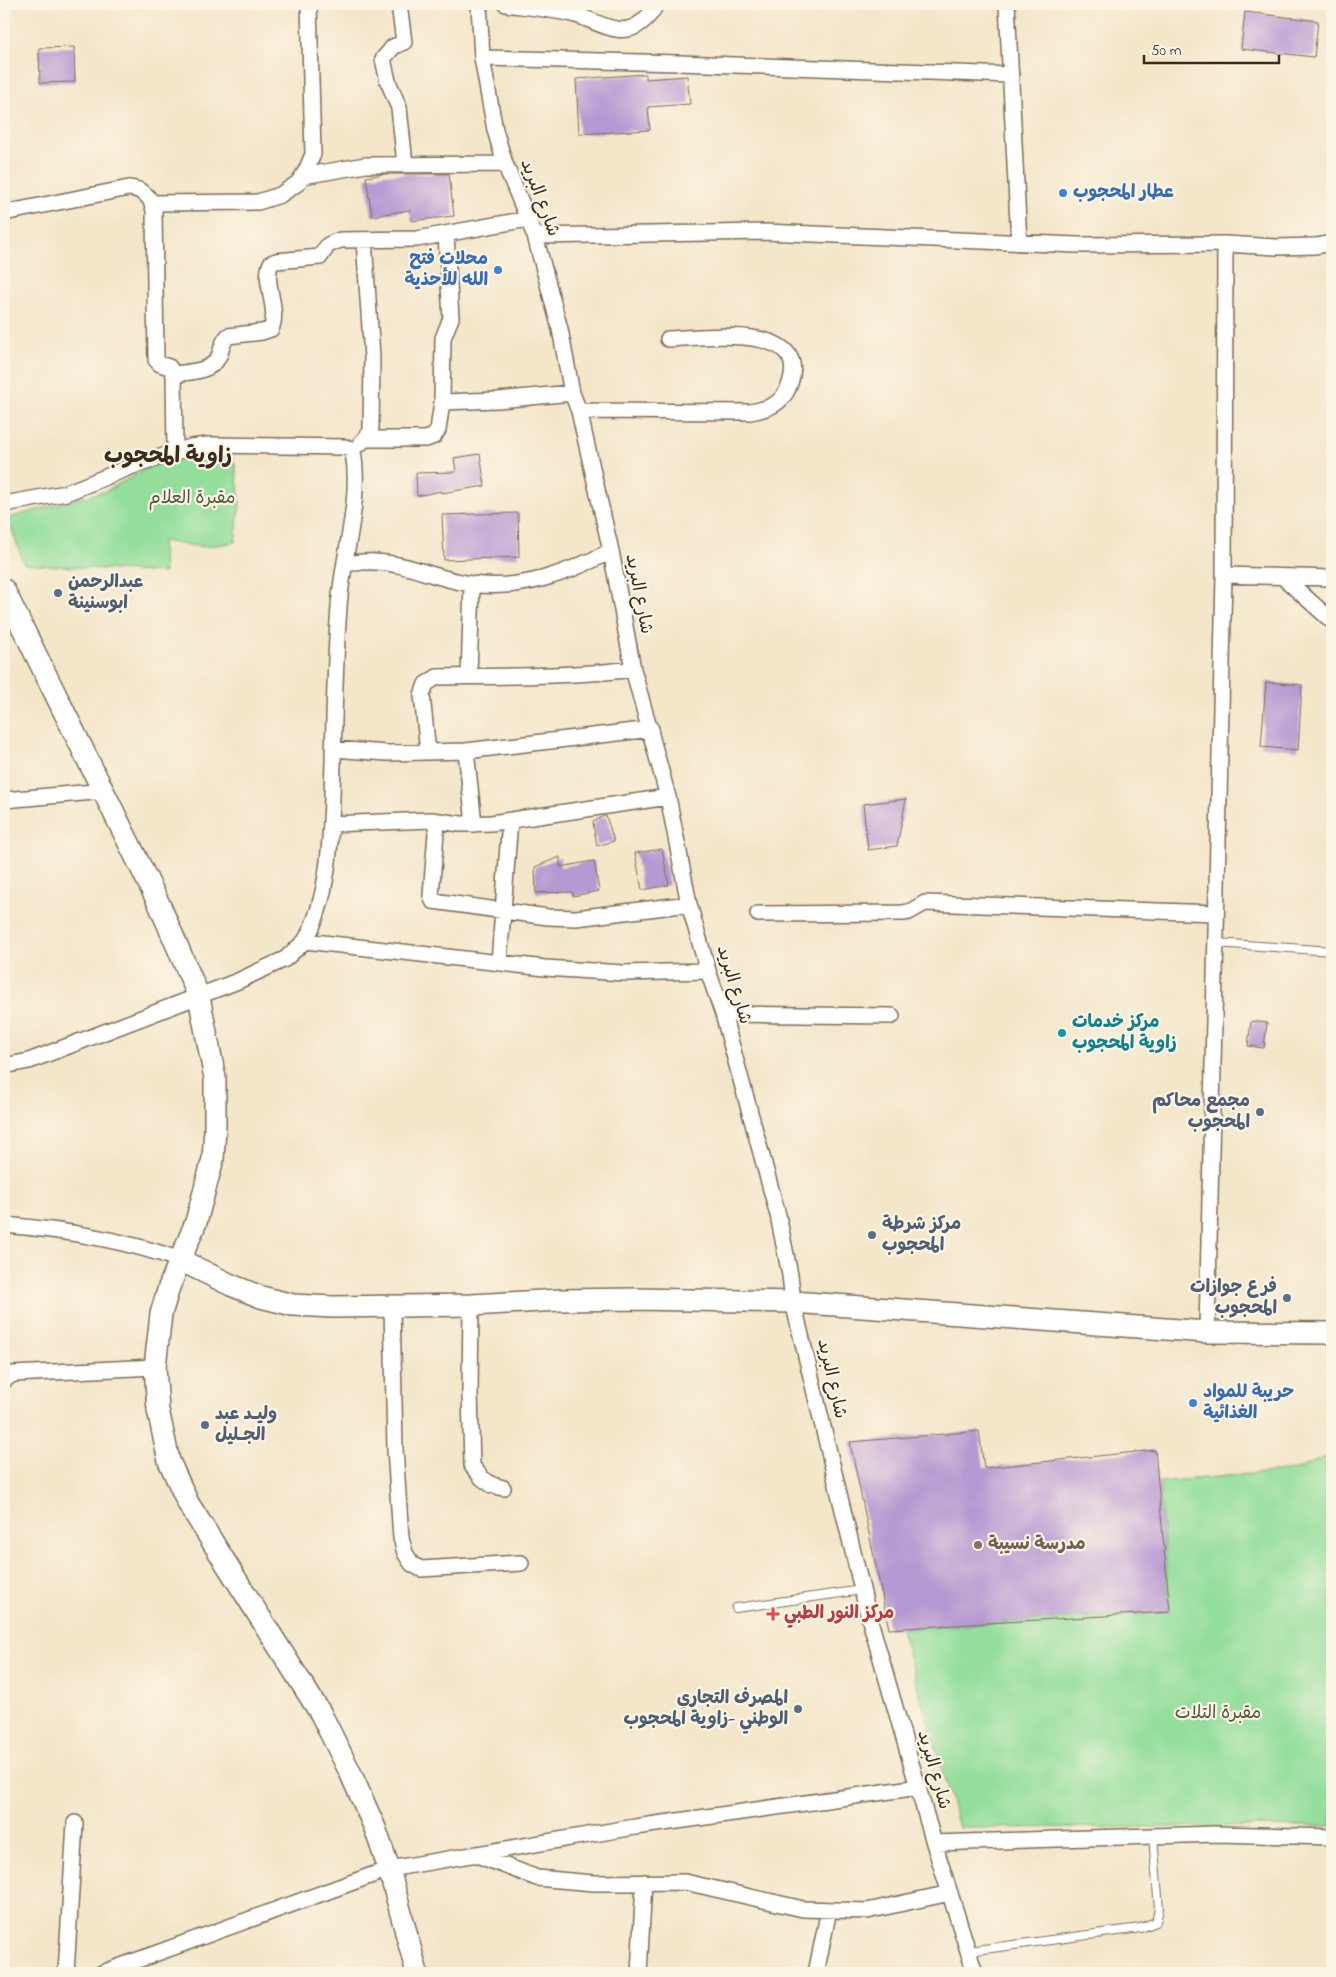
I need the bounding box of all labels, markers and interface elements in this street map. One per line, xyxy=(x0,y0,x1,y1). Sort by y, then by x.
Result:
scale bar xyxy=(1144,32,1278,64)
text: 50 m xyxy=(1151,40,1182,62)
street label: شارع البريد xyxy=(512,155,566,241)
place label: عطار المحجوب xyxy=(1073,180,1174,206)
marker: عطار المحجوب xyxy=(1057,187,1069,199)
place label: محلات فتح الله للأحذية xyxy=(405,247,488,294)
marker: محلات فتح الله للأحذية xyxy=(492,264,504,276)
district label: زاوية المحجوب xyxy=(104,441,232,473)
park label: مقبرة العلام xyxy=(148,486,236,512)
street label: شارع البريد xyxy=(617,552,659,636)
place label: عبدالرحمن ابوسنينة xyxy=(68,570,143,617)
marker: عبدالرحمن ابوسنينة xyxy=(52,587,64,599)
street label: شارع البريد xyxy=(709,942,757,1028)
place label: مركز خدمات زاوية المحجوب xyxy=(1072,1010,1177,1057)
marker: مركز خدمات زاوية المحجوب xyxy=(1056,1027,1068,1039)
place label: مجمع محاكم المحجوب xyxy=(1152,1089,1250,1136)
marker: مجمع محاكم المحجوب xyxy=(1254,1106,1266,1118)
place label: مركز شرطة المحجوب xyxy=(882,1212,961,1259)
marker: مركز شرطة المحجوب xyxy=(866,1229,878,1241)
place label: فرع جوازات المحجوب xyxy=(1190,1275,1277,1322)
marker: فرع جوازات المحجوب xyxy=(1281,1292,1293,1304)
street label: شارع البريد xyxy=(809,1337,853,1421)
place label: حريبة للمواد الغذائية xyxy=(1203,1380,1294,1427)
marker: حريبة للمواد الغذائية xyxy=(1187,1397,1199,1409)
place label: وليـد عبد الجـليل xyxy=(215,1402,277,1449)
marker: وليـد عبد الجـليل xyxy=(199,1419,211,1431)
place label: مدرسة نسيبة xyxy=(988,1532,1086,1558)
marker: مدرسة نسيبة xyxy=(972,1539,984,1551)
place label: مركز النور الطبي xyxy=(784,1601,894,1628)
marker: مركز النور الطبي xyxy=(766,1607,780,1621)
place label: المصرف التجاري الوطني -زاوية المحجوب xyxy=(624,1686,788,1734)
park label: مقبرة التلات xyxy=(1175,1701,1261,1727)
marker: المصرف التجاري الوطني -زاوية المحجوب xyxy=(792,1703,804,1715)
street label: شارع البريد xyxy=(909,1727,957,1813)

